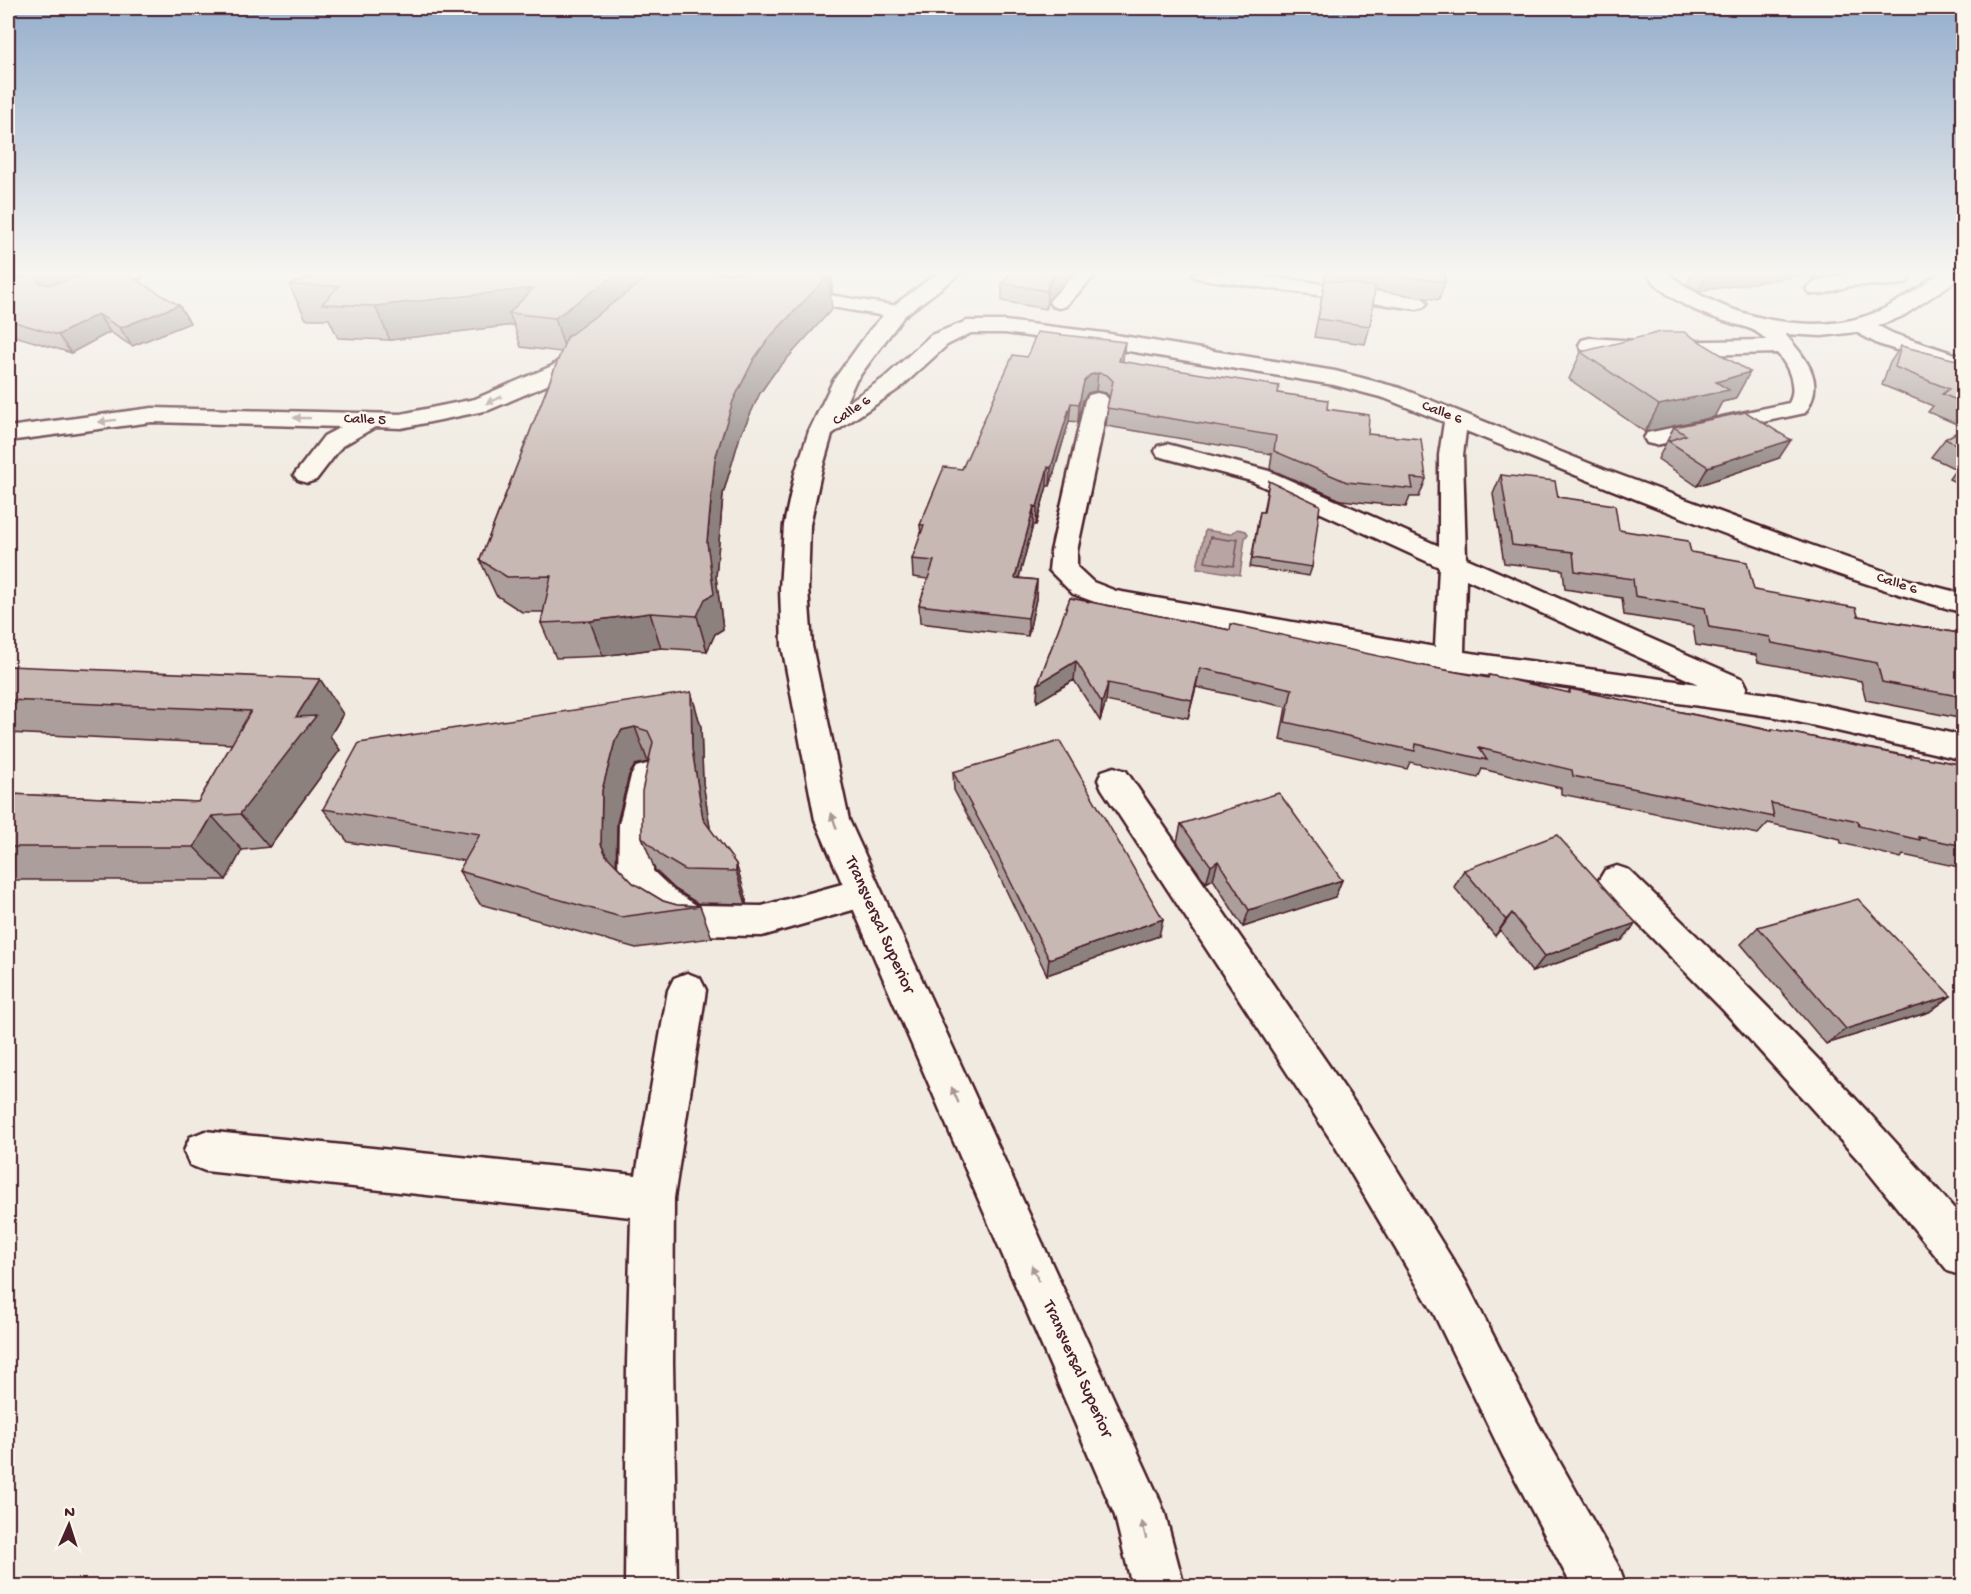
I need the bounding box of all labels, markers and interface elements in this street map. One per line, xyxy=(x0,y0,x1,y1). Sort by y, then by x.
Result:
street label: Calle 6 xyxy=(830,392,875,430)
one-way arrow xyxy=(485,395,503,405)
street label: Calle 6 xyxy=(1419,397,1465,429)
street label: Calle 5 xyxy=(344,410,387,430)
one-way arrow xyxy=(292,413,311,423)
one-way arrow xyxy=(97,416,116,425)
street label: Calle 6 xyxy=(1874,569,1920,599)
one-way arrow xyxy=(829,812,838,830)
street label: Transversal Superior xyxy=(839,852,919,998)
one-way arrow xyxy=(950,1086,960,1104)
one-way arrow xyxy=(1030,1265,1039,1282)
street label: Transversal Superior xyxy=(1037,1296,1117,1442)
north arrow xyxy=(39,1495,99,1555)
text: N xyxy=(64,1504,76,1523)
one-way arrow xyxy=(1139,1520,1149,1539)

